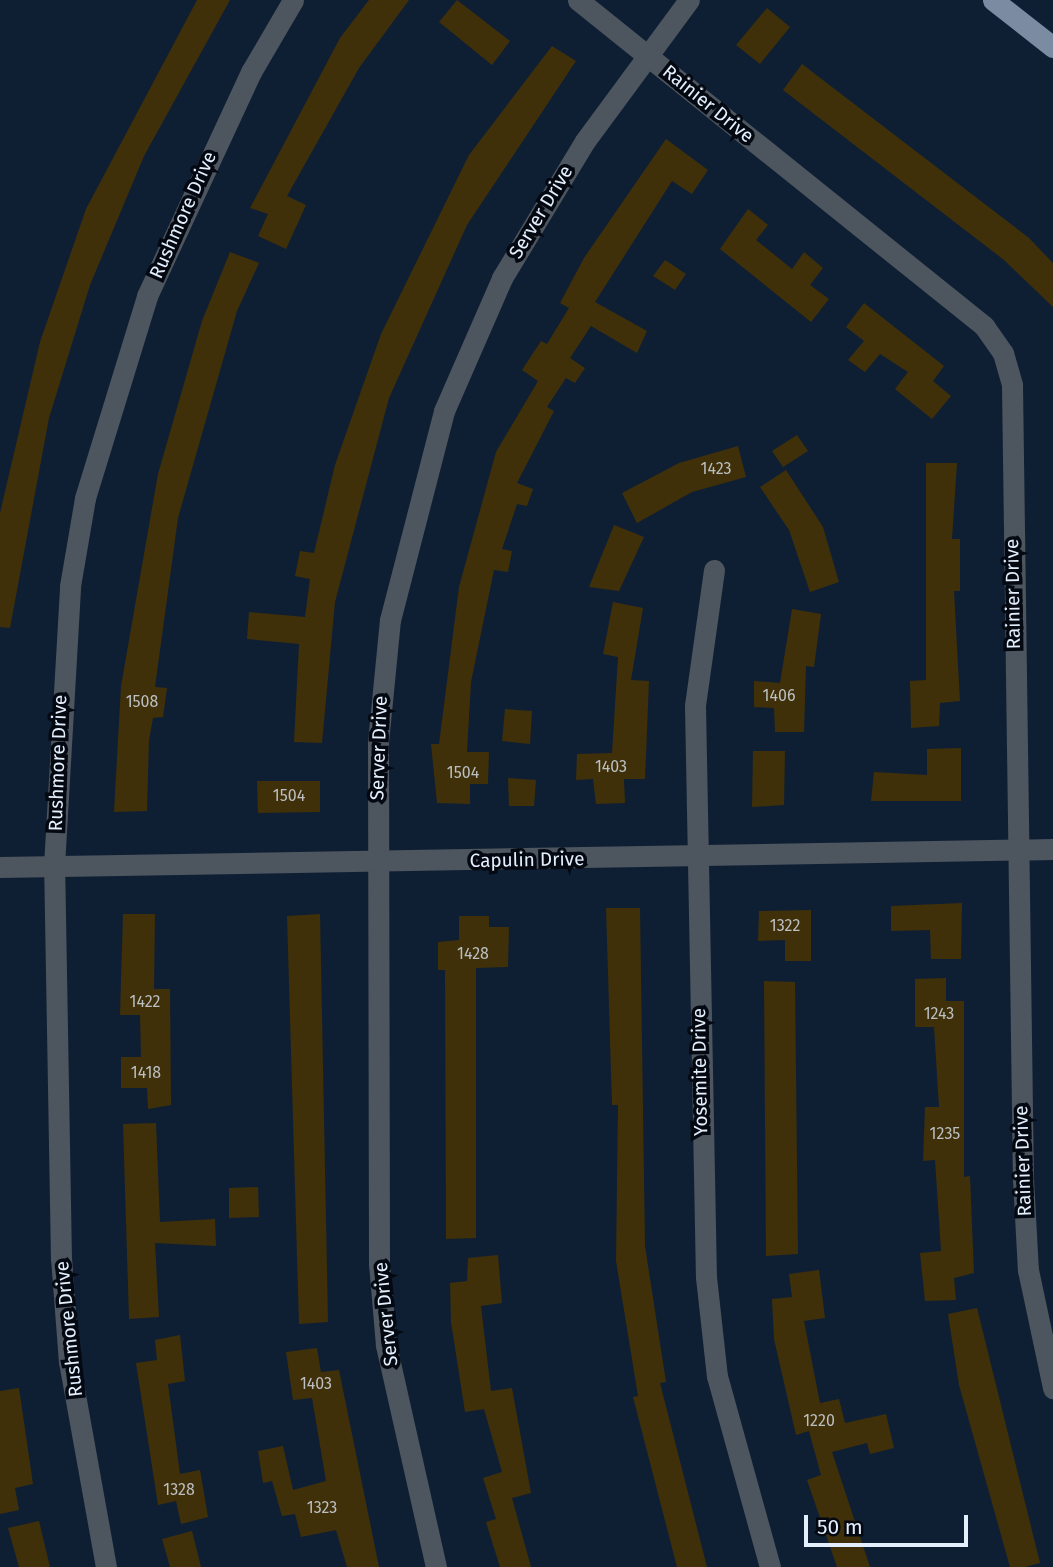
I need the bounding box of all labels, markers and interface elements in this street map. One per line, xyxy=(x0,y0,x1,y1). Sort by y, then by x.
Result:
street label: Rainier Drive xyxy=(658,60,758,148)
street label: Rushmore Drive xyxy=(145,148,221,282)
street label: Server Drive xyxy=(504,161,578,263)
house number: 1423 xyxy=(701,459,731,479)
street label: Rainier Drive xyxy=(1001,538,1025,650)
house number: 1406 xyxy=(763,686,795,706)
house number: 1508 xyxy=(126,692,158,712)
street label: Rushmore Drive xyxy=(44,694,72,832)
street label: Server Drive xyxy=(366,695,392,801)
house number: 1403 xyxy=(595,757,627,777)
house number: 1504 xyxy=(447,763,479,783)
house number: 1504 xyxy=(273,786,305,806)
street label: Capulin Drive xyxy=(469,848,585,872)
house number: 1322 xyxy=(770,916,800,936)
house number: 1428 xyxy=(457,944,489,964)
house number: 1422 xyxy=(130,992,160,1012)
house number: 1243 xyxy=(924,1004,954,1024)
street label: Yosemite Drive xyxy=(687,1008,713,1136)
house number: 1418 xyxy=(131,1063,161,1083)
street label: Rainier Drive xyxy=(1010,1105,1036,1217)
house number: 1235 xyxy=(930,1124,960,1144)
street label: Rushmore Drive xyxy=(51,1260,87,1398)
street label: Server Drive xyxy=(369,1261,403,1367)
house number: 1403 xyxy=(300,1374,332,1394)
house number: 1220 xyxy=(803,1411,835,1431)
house number: 1328 xyxy=(163,1480,195,1500)
house number: 1323 xyxy=(307,1498,337,1518)
scale bar xyxy=(808,1500,972,1544)
text: 50 m xyxy=(817,1514,863,1540)

